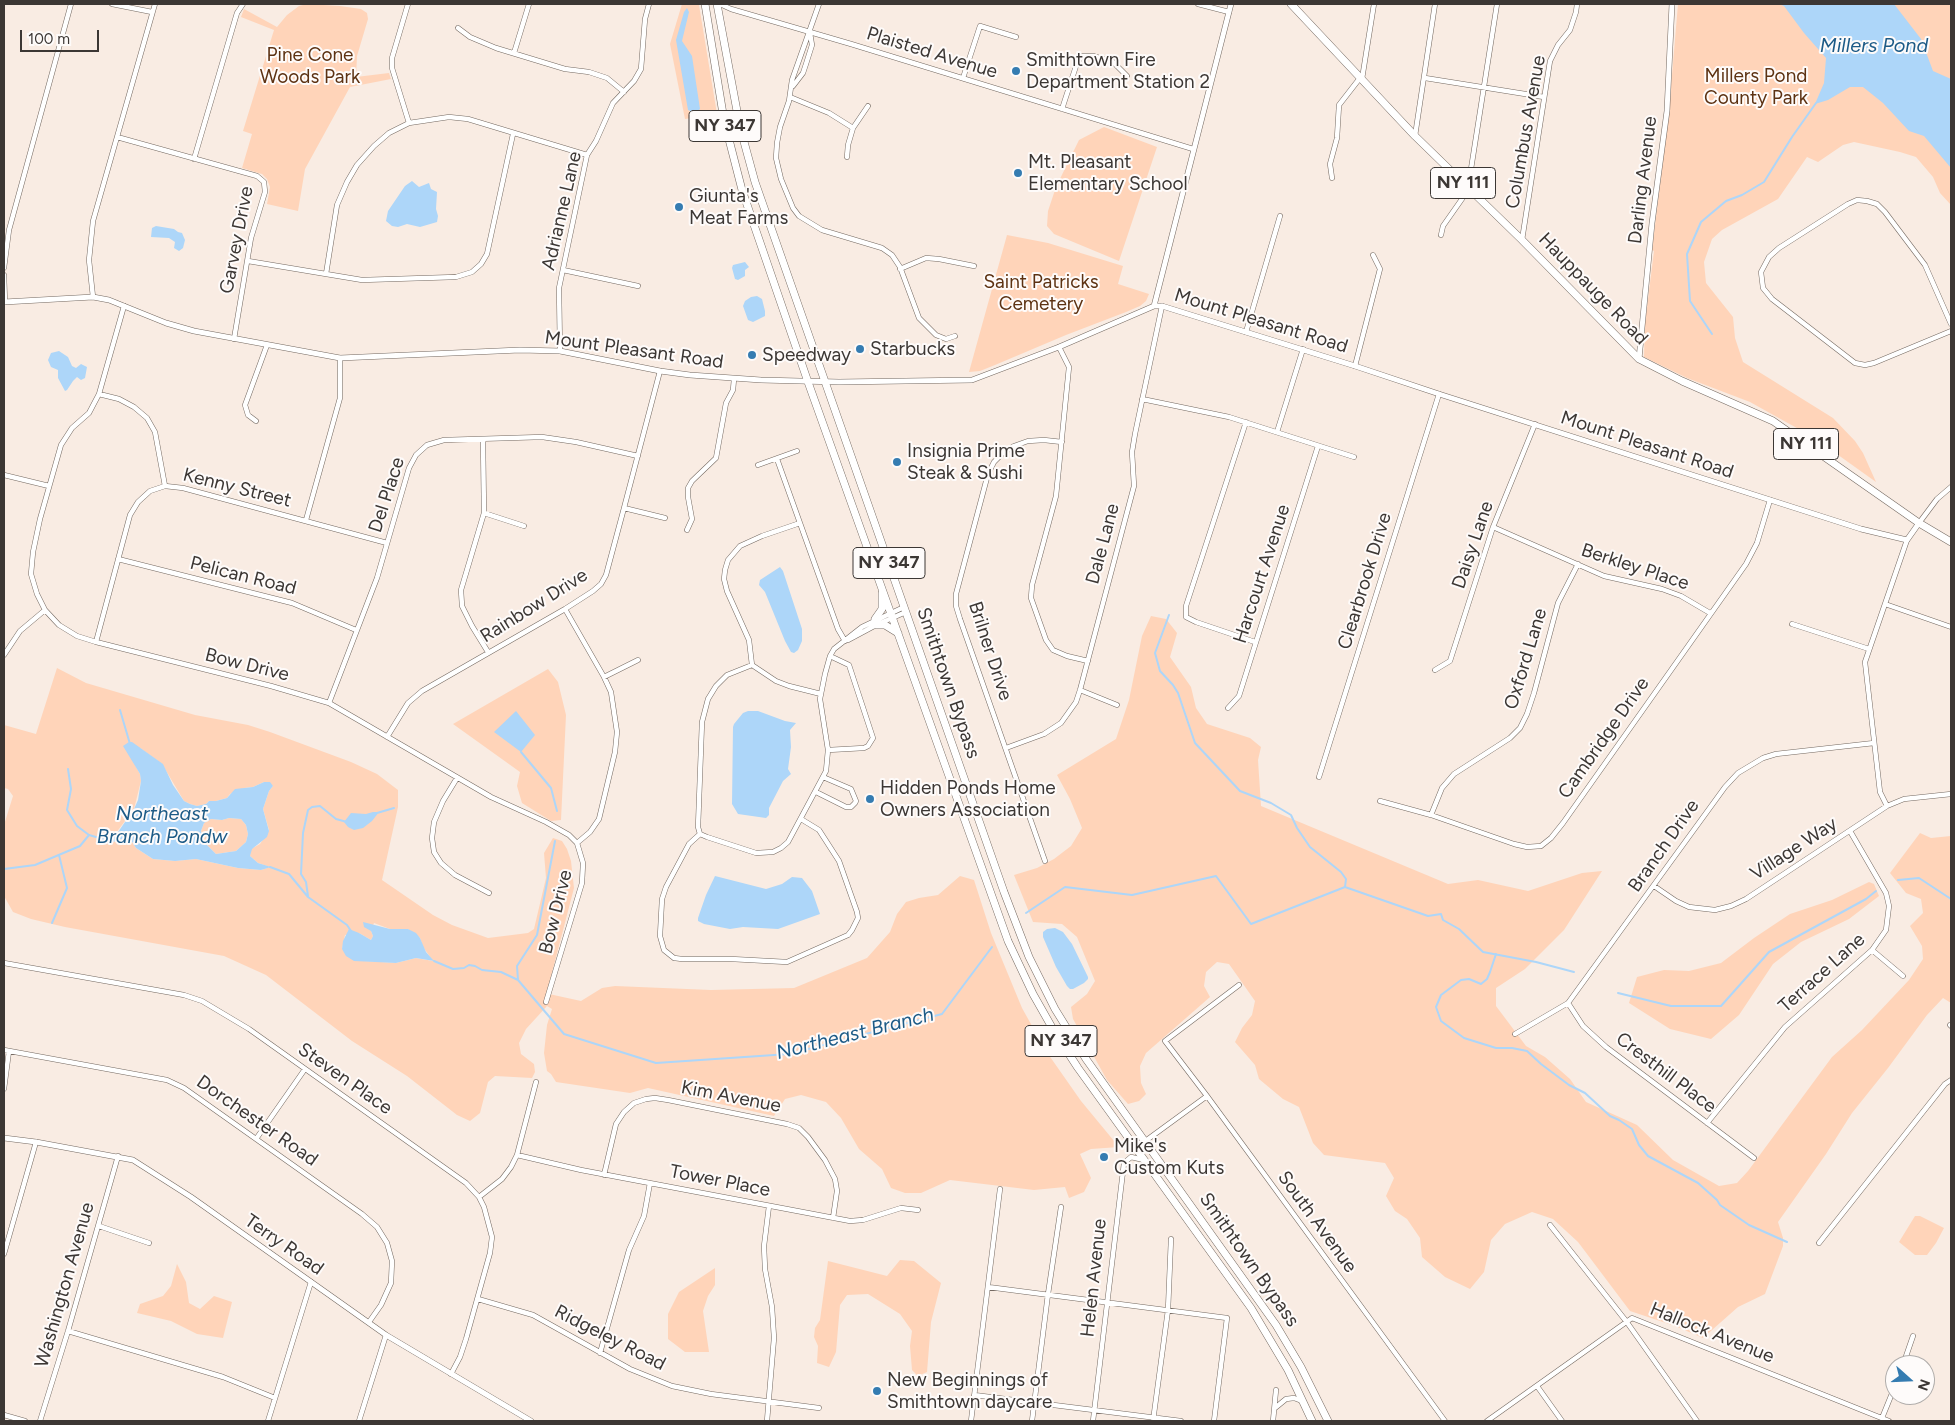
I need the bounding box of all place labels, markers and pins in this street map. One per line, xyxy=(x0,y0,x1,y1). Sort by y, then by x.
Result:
place label: Smithtown Fire Department Station 2 xyxy=(1026,49,1210,93)
marker: Smithtown Fire Department Station 2 xyxy=(1010,65,1022,77)
place label: Mt. Pleasant Elementary School xyxy=(1028,151,1188,195)
marker: Mt. Pleasant Elementary School xyxy=(1012,167,1024,179)
place label: Giunta's Meat Farms xyxy=(689,185,788,229)
marker: Giunta's Meat Farms xyxy=(673,201,685,213)
place label: Starbucks xyxy=(870,338,955,360)
marker: Starbucks xyxy=(854,343,866,355)
place label: Speedway xyxy=(762,344,851,366)
marker: Speedway xyxy=(746,349,758,361)
place label: Insignia Prime Steak & Sushi xyxy=(907,440,1025,484)
marker: Insignia Prime Steak & Sushi xyxy=(891,456,903,468)
place label: Hidden Ponds Home Owners Association xyxy=(880,777,1056,821)
marker: Hidden Ponds Home Owners Association xyxy=(864,793,876,805)
place label: Mike's Custom Kuts xyxy=(1114,1135,1224,1179)
marker: Mike's Custom Kuts xyxy=(1098,1151,1110,1163)
place label: New Beginnings of Smithtown daycare xyxy=(887,1369,1052,1413)
marker: New Beginnings of Smithtown daycare xyxy=(871,1385,883,1397)

